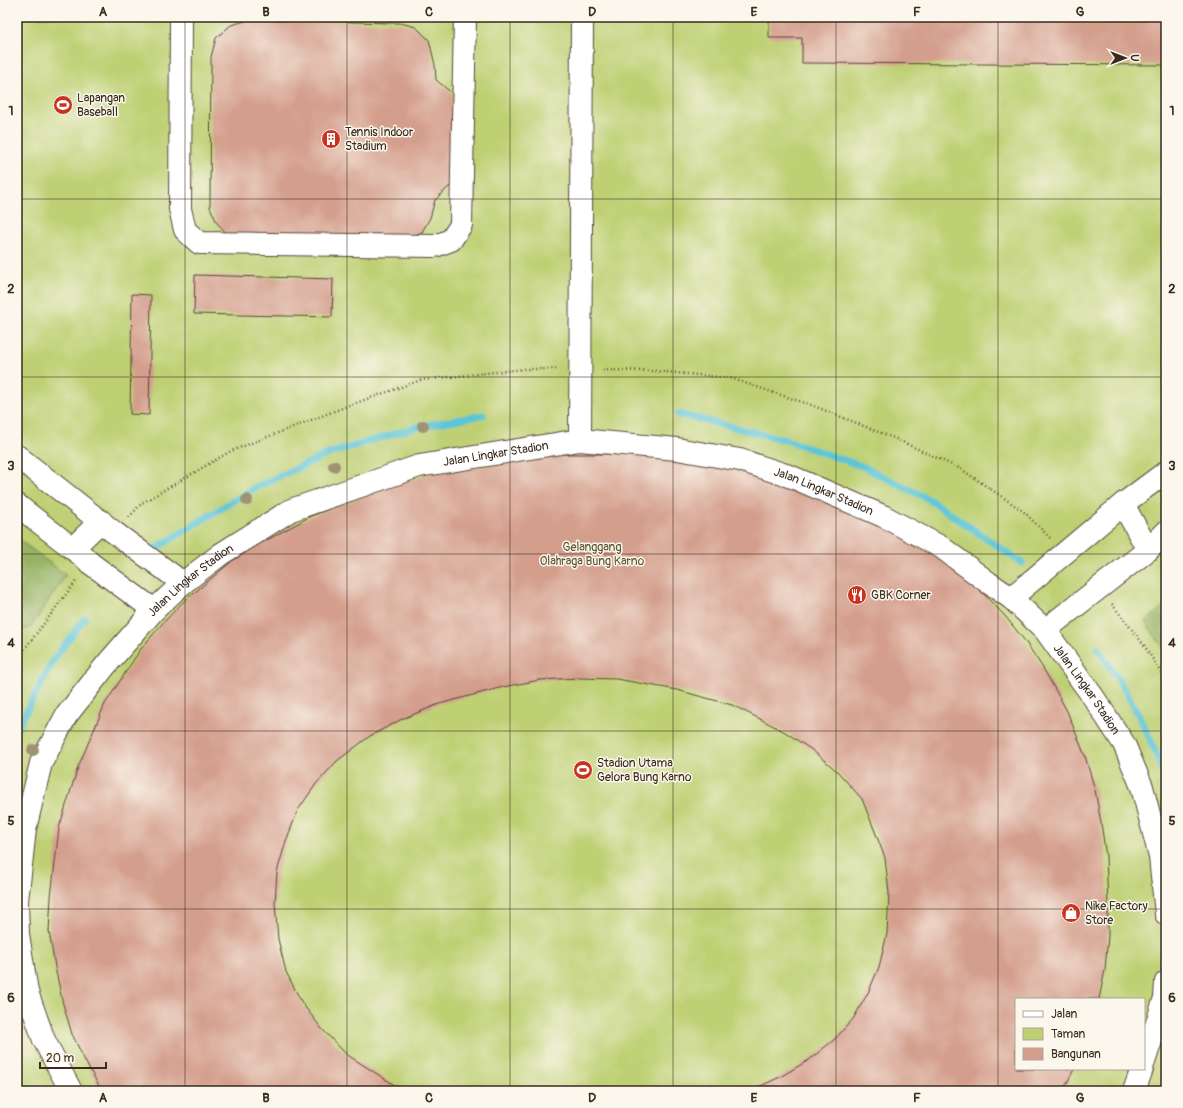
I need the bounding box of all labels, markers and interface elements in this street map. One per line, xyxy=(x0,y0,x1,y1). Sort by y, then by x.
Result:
text: A xyxy=(99,4,108,20)
text: B xyxy=(262,4,270,20)
text: C xyxy=(425,4,433,20)
text: D xyxy=(588,4,596,20)
text: E xyxy=(751,4,758,20)
text: F xyxy=(913,4,921,20)
text: G xyxy=(1076,4,1085,20)
north arrow xyxy=(1105,38,1145,78)
text: U xyxy=(1128,54,1141,62)
place label: Lapangan Baseball xyxy=(77,91,125,120)
sports icon: Lapangan Baseball xyxy=(52,94,74,116)
text: 1 xyxy=(8,103,14,119)
text: 1 xyxy=(1169,103,1175,119)
place label: Tennis Indoor Stadium xyxy=(345,125,414,154)
building icon: Tennis Indoor Stadium xyxy=(320,128,342,150)
text: 2 xyxy=(7,281,15,297)
text: 2 xyxy=(1168,281,1176,297)
street label: Jalan Lingkar Stadion xyxy=(442,438,550,470)
text: 3 xyxy=(7,458,15,474)
text: 3 xyxy=(1168,458,1176,474)
street label: Jalan Lingkar Stadion xyxy=(772,465,876,519)
park label: Gelanggang Olahraga Bung Karno xyxy=(540,540,645,569)
street label: Jalan Lingkar Stadion xyxy=(145,541,237,620)
restaurant icon: GBK Corner xyxy=(846,584,868,606)
place label: GBK Corner xyxy=(871,588,931,603)
text: 4 xyxy=(7,635,15,651)
text: 4 xyxy=(1168,635,1176,651)
street label: Jalan Lingkar Stadion xyxy=(1050,642,1123,738)
place label: Stadion Utama Gelora Bung Karno xyxy=(597,756,692,785)
sports icon: Stadion Utama Gelora Bung Karno xyxy=(572,759,594,781)
text: 5 xyxy=(7,813,15,829)
text: 5 xyxy=(1168,813,1176,829)
place label: Nike Factory Store xyxy=(1085,899,1148,928)
shop icon: Nike Factory Store xyxy=(1060,902,1082,924)
text: 6 xyxy=(7,990,15,1006)
text: 6 xyxy=(1168,990,1176,1006)
legend xyxy=(1015,998,1145,1070)
text: Jalan xyxy=(1051,1007,1077,1022)
text: Taman xyxy=(1051,1027,1085,1042)
scale bar xyxy=(40,1044,106,1070)
text: Bangunan xyxy=(1051,1047,1101,1062)
text: 20 m xyxy=(46,1051,75,1066)
text: A xyxy=(99,1090,108,1106)
text: B xyxy=(262,1090,270,1106)
text: C xyxy=(425,1090,433,1106)
text: D xyxy=(588,1090,596,1106)
text: E xyxy=(751,1090,758,1106)
text: F xyxy=(913,1090,921,1106)
text: G xyxy=(1076,1090,1085,1106)

